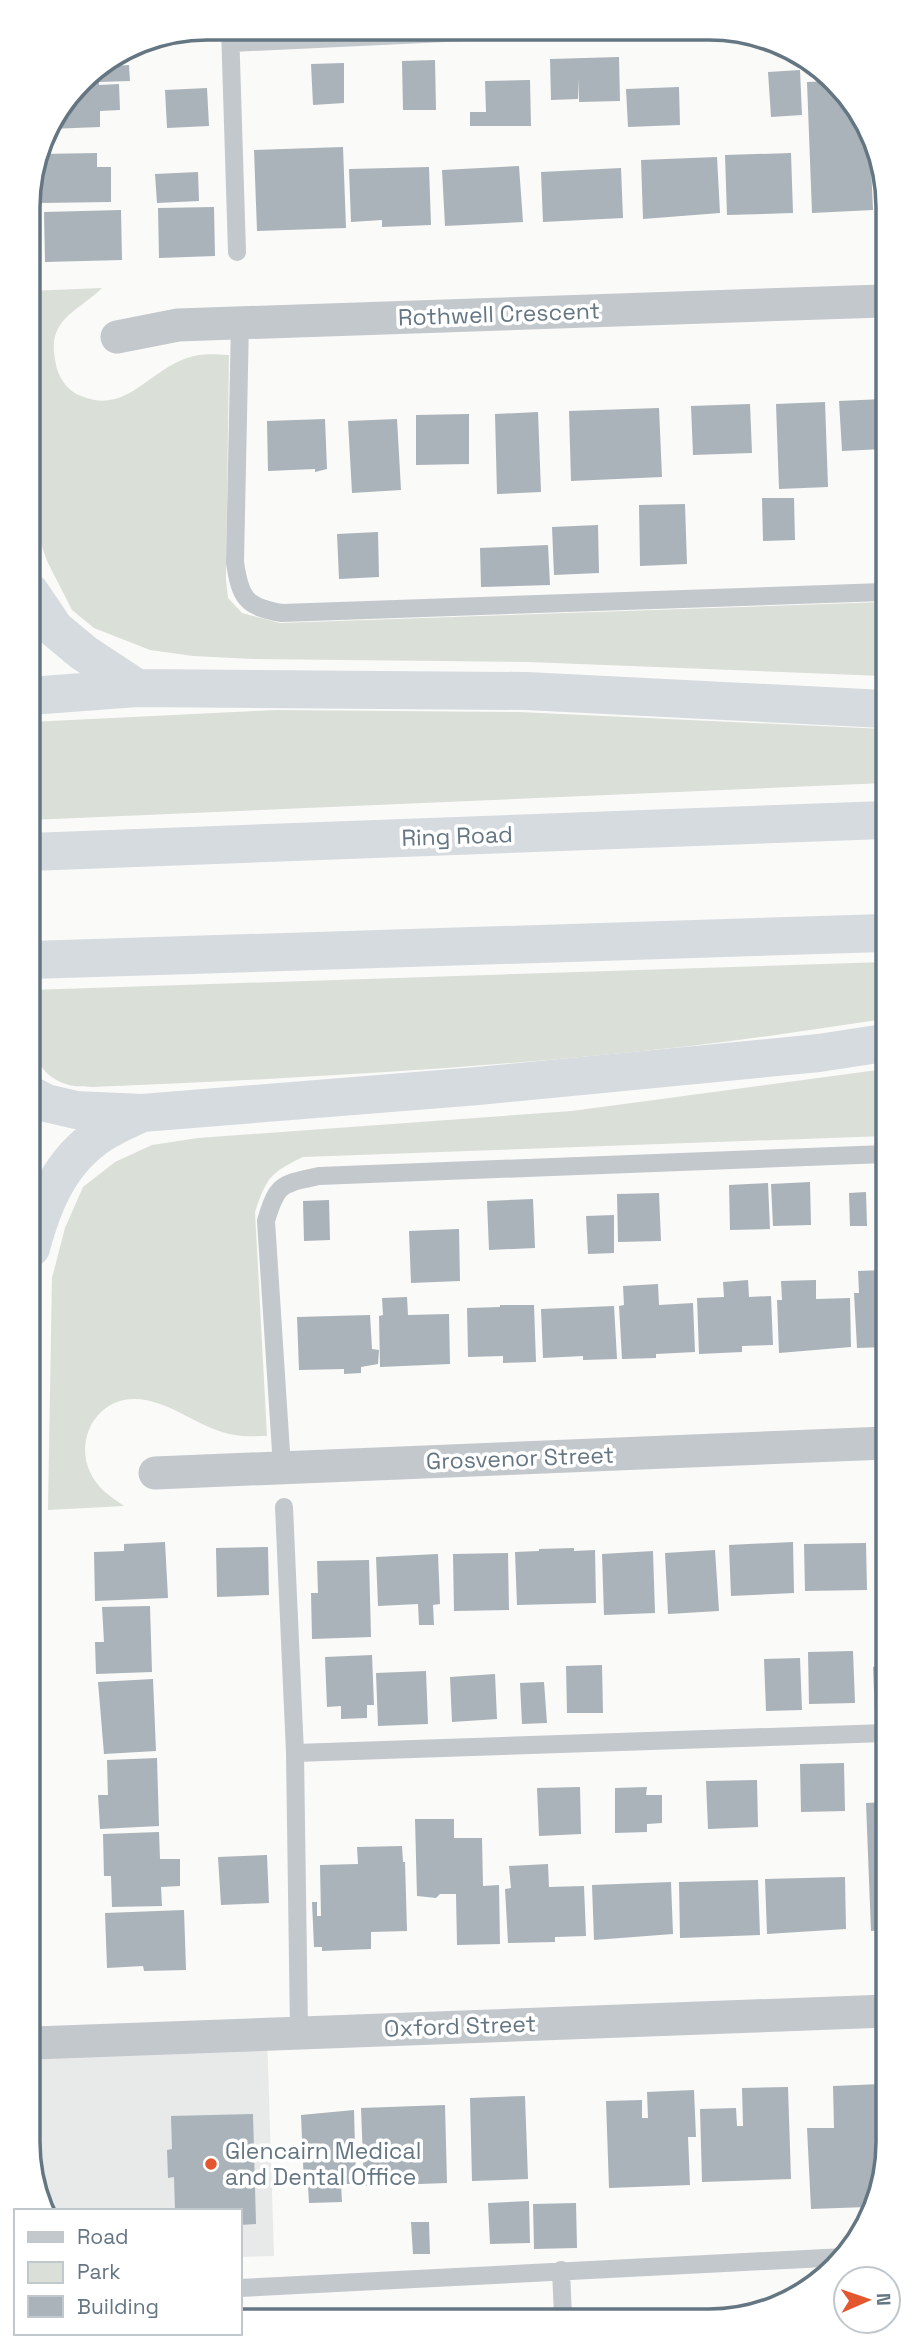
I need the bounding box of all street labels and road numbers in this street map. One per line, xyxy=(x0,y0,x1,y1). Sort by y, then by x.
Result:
street label: Rothwell Crescent xyxy=(397,295,601,333)
street label: Ring Road xyxy=(401,819,513,853)
street label: Grosvenor Street xyxy=(425,1440,615,1476)
street label: Oxford Street xyxy=(383,2008,537,2044)

